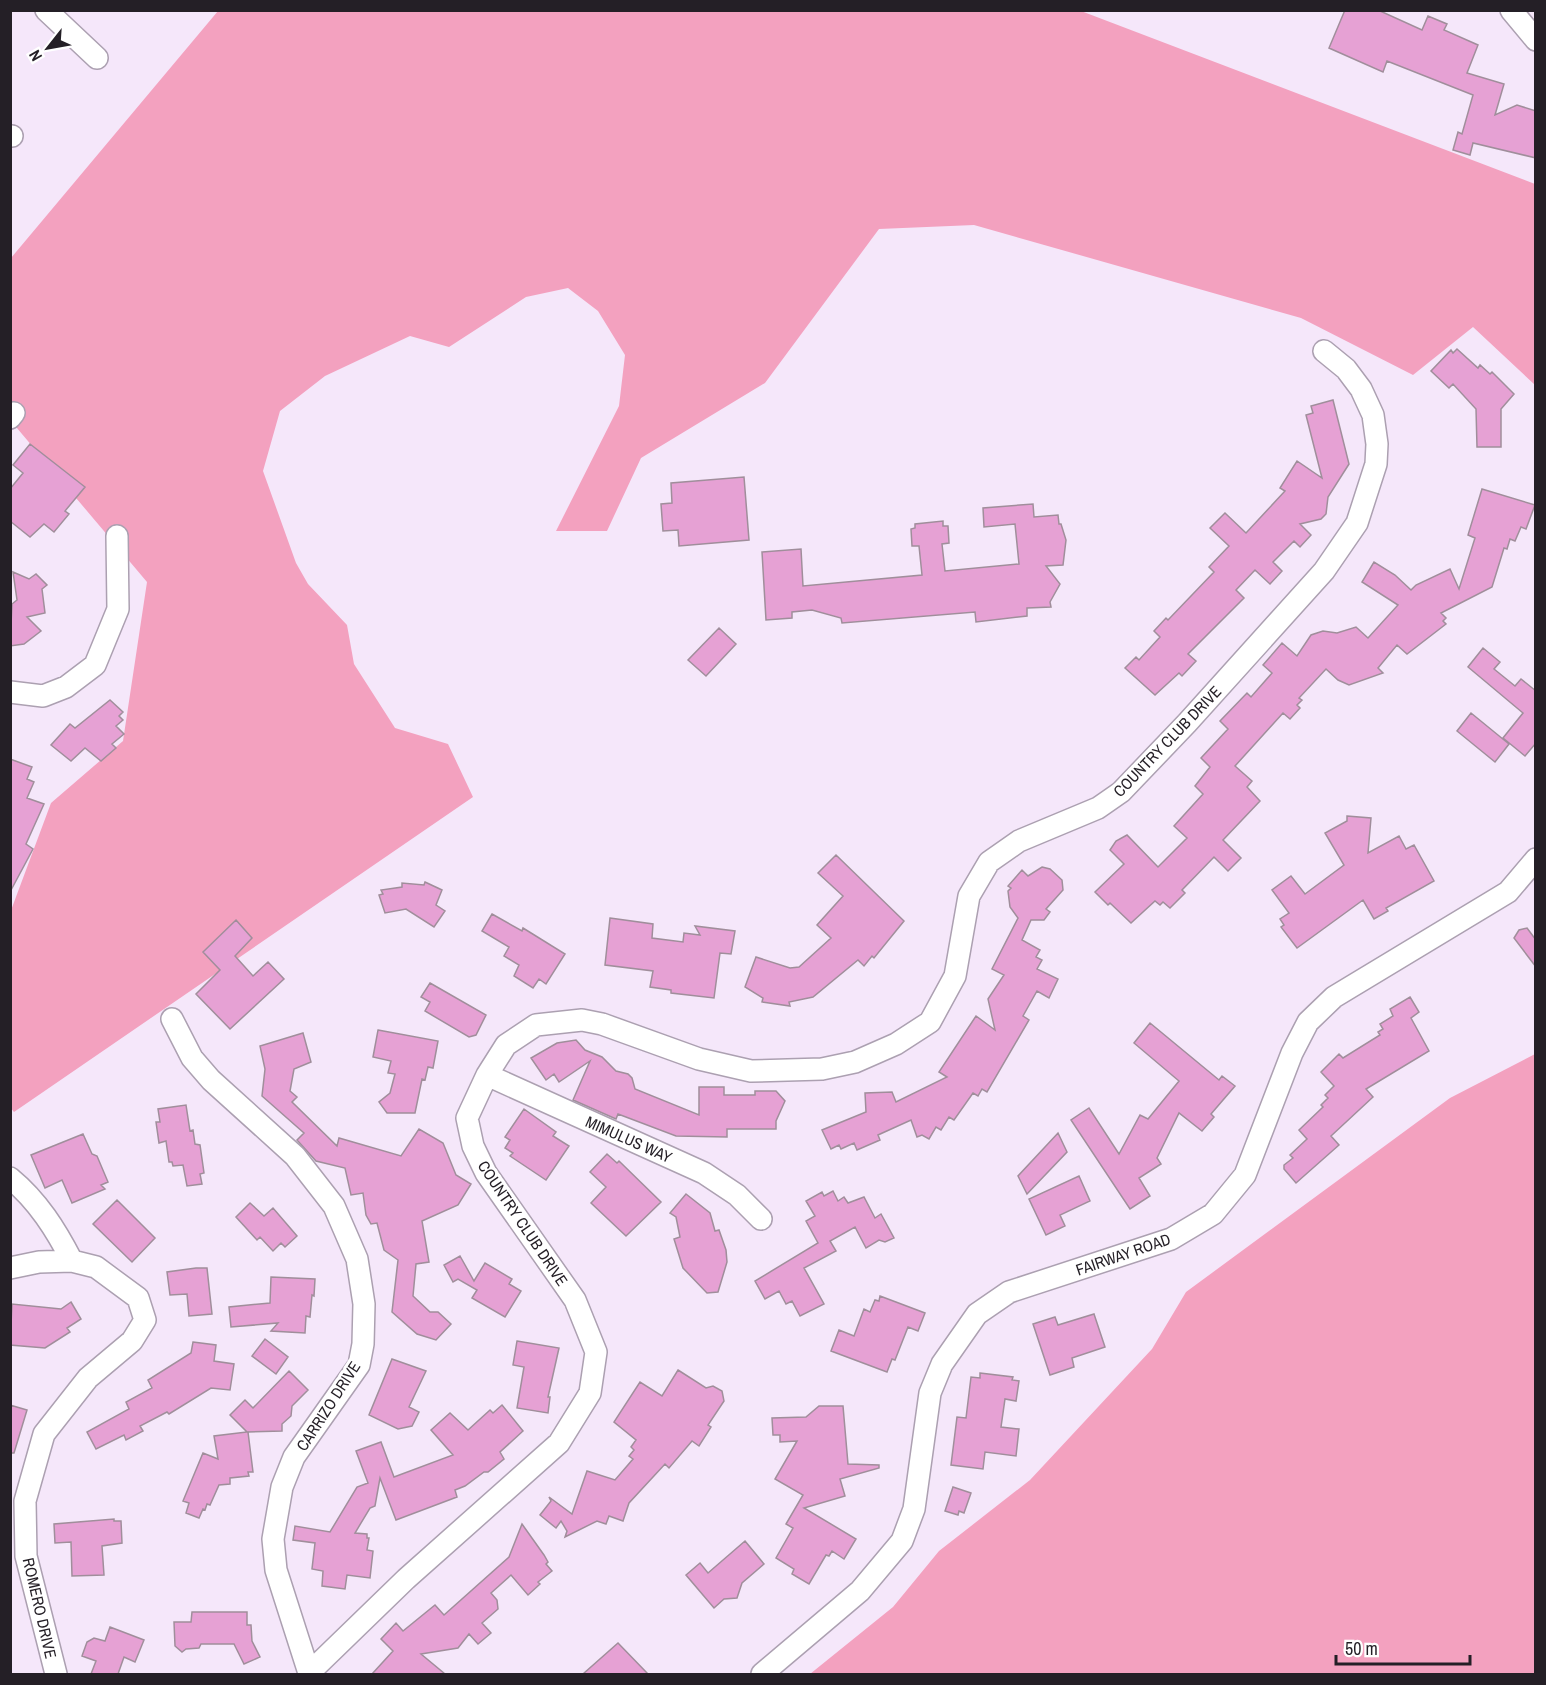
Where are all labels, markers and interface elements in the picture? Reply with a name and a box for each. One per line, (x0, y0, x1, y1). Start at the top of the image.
north arrow (18, 18, 78, 78)
text: N (23, 46, 47, 65)
street label: COUNTRY CLUB DRIVE (1108, 681, 1226, 801)
street label: MIMULUS WAY (582, 1110, 676, 1168)
street label: COUNTRY CLUB DRIVE (473, 1156, 573, 1290)
street label: FAIRWAY ROAD (1073, 1228, 1173, 1280)
street label: CARRIZO DRIVE (291, 1357, 365, 1455)
street label: ROMERO DRIVE (18, 1555, 62, 1661)
scale bar (1336, 1628, 1470, 1666)
text: 50 m (1345, 1636, 1378, 1661)

